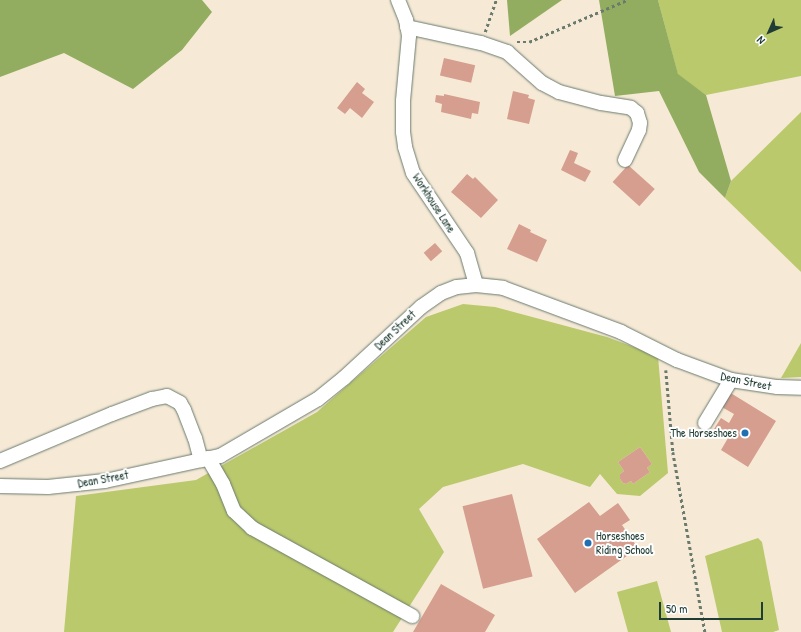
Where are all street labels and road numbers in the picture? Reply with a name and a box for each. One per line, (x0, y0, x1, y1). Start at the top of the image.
street label: Workhouse Lane (409, 171, 459, 235)
street label: Dean Street (371, 307, 419, 353)
street label: Dean Street (719, 369, 773, 393)
street label: Dean Street (76, 467, 130, 491)

